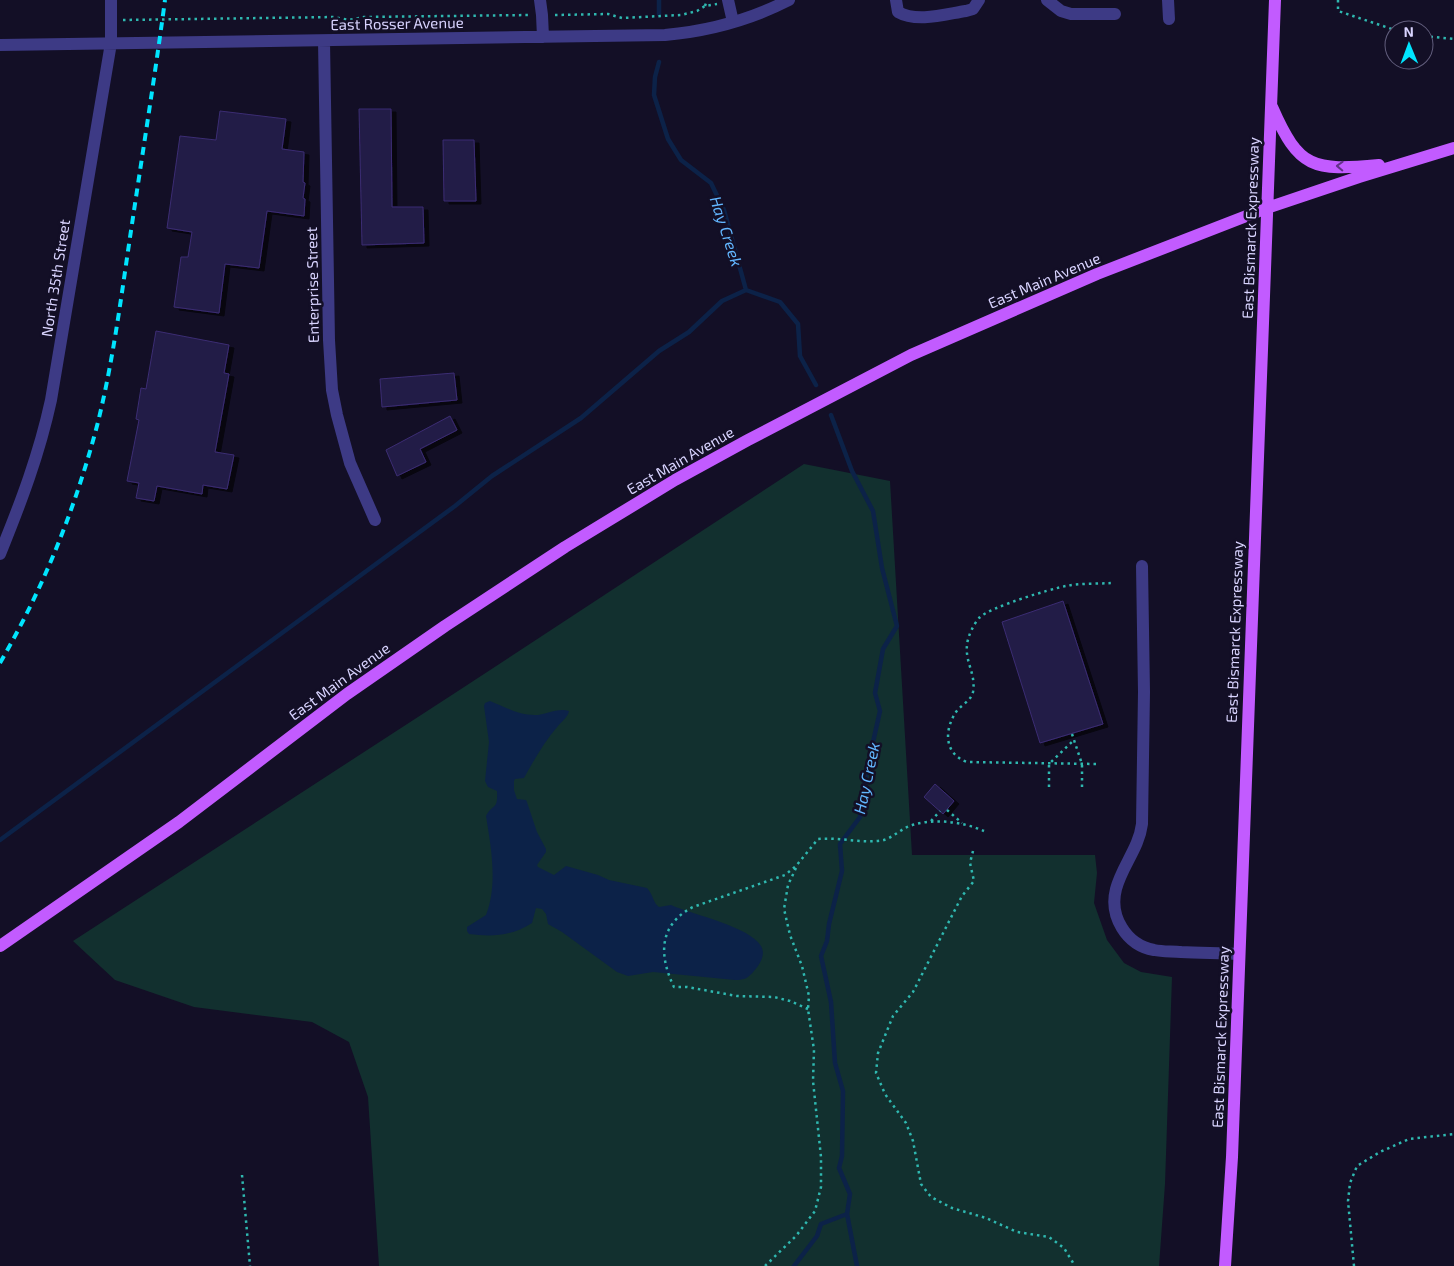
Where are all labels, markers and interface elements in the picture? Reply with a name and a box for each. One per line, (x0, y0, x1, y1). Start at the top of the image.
street label: East Rosser Avenue (330, 13, 464, 33)
north arrow (1384, 20, 1434, 70)
text: N (1404, 23, 1414, 40)
street label: East Bismarck Expressway (1238, 137, 1262, 319)
one-way arrow (1336, 161, 1344, 172)
water label: Hay Creek (706, 193, 747, 269)
street label: North 35th Street (37, 218, 73, 338)
street label: Enterprise Street (302, 227, 322, 343)
street label: East Main Avenue (985, 248, 1103, 312)
street label: East Main Avenue (623, 422, 737, 498)
street label: East Bismarck Expressway (1222, 541, 1246, 723)
street label: East Main Avenue (285, 638, 393, 724)
water label: Hay Creek (849, 740, 884, 816)
street label: East Bismarck Expressway (1208, 946, 1232, 1128)

